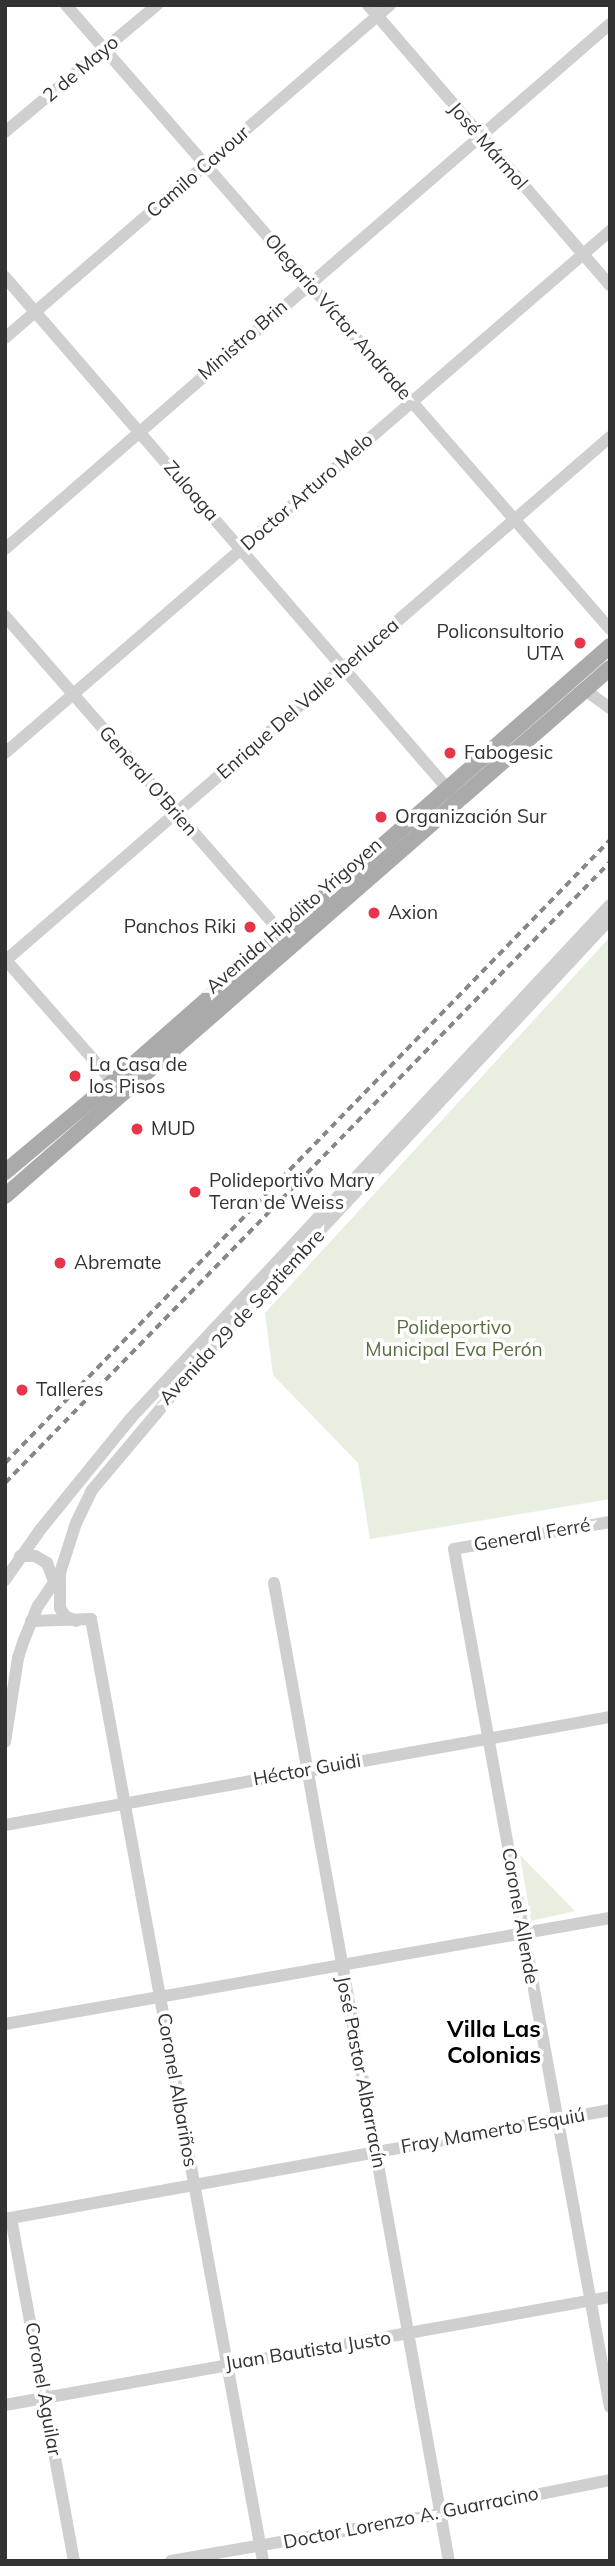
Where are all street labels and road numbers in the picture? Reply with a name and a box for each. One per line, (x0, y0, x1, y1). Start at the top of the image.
street label: 2 de Mayo (39, 31, 123, 107)
street label: José Mármol (444, 98, 532, 194)
street label: Camilo Cavour (142, 121, 254, 223)
street label: Olegario Víctor Andrade (260, 229, 416, 405)
street label: Ministro Brin (194, 295, 292, 385)
street label: Doctor Arturo Melo (236, 429, 378, 555)
street label: Zuloaga (159, 456, 223, 526)
street label: Enrique Del Valle Iberlucea (212, 614, 404, 784)
street label: General O'Brien (94, 721, 202, 841)
street label: Avenida Hipólito Yrigoyen (202, 834, 386, 998)
street label: Avenida 29 de Septiembre (155, 1224, 329, 1410)
street label: General Ferré (472, 1514, 592, 1556)
street label: Héctor Guidi (251, 1749, 363, 1791)
street label: Coronel Allende (497, 1846, 543, 1986)
street label: José Pastor Albarracín (331, 1974, 391, 2170)
street label: Coronel Albariños (152, 2011, 202, 2169)
street label: Fray Mamerto Esquiú (399, 2104, 587, 2158)
street label: Coronel Aguilar (20, 2320, 66, 2458)
street label: Juan Bautista Justo (224, 2327, 392, 2375)
street label: Doctor Lorenzo A. Guarracino (281, 2482, 541, 2554)

